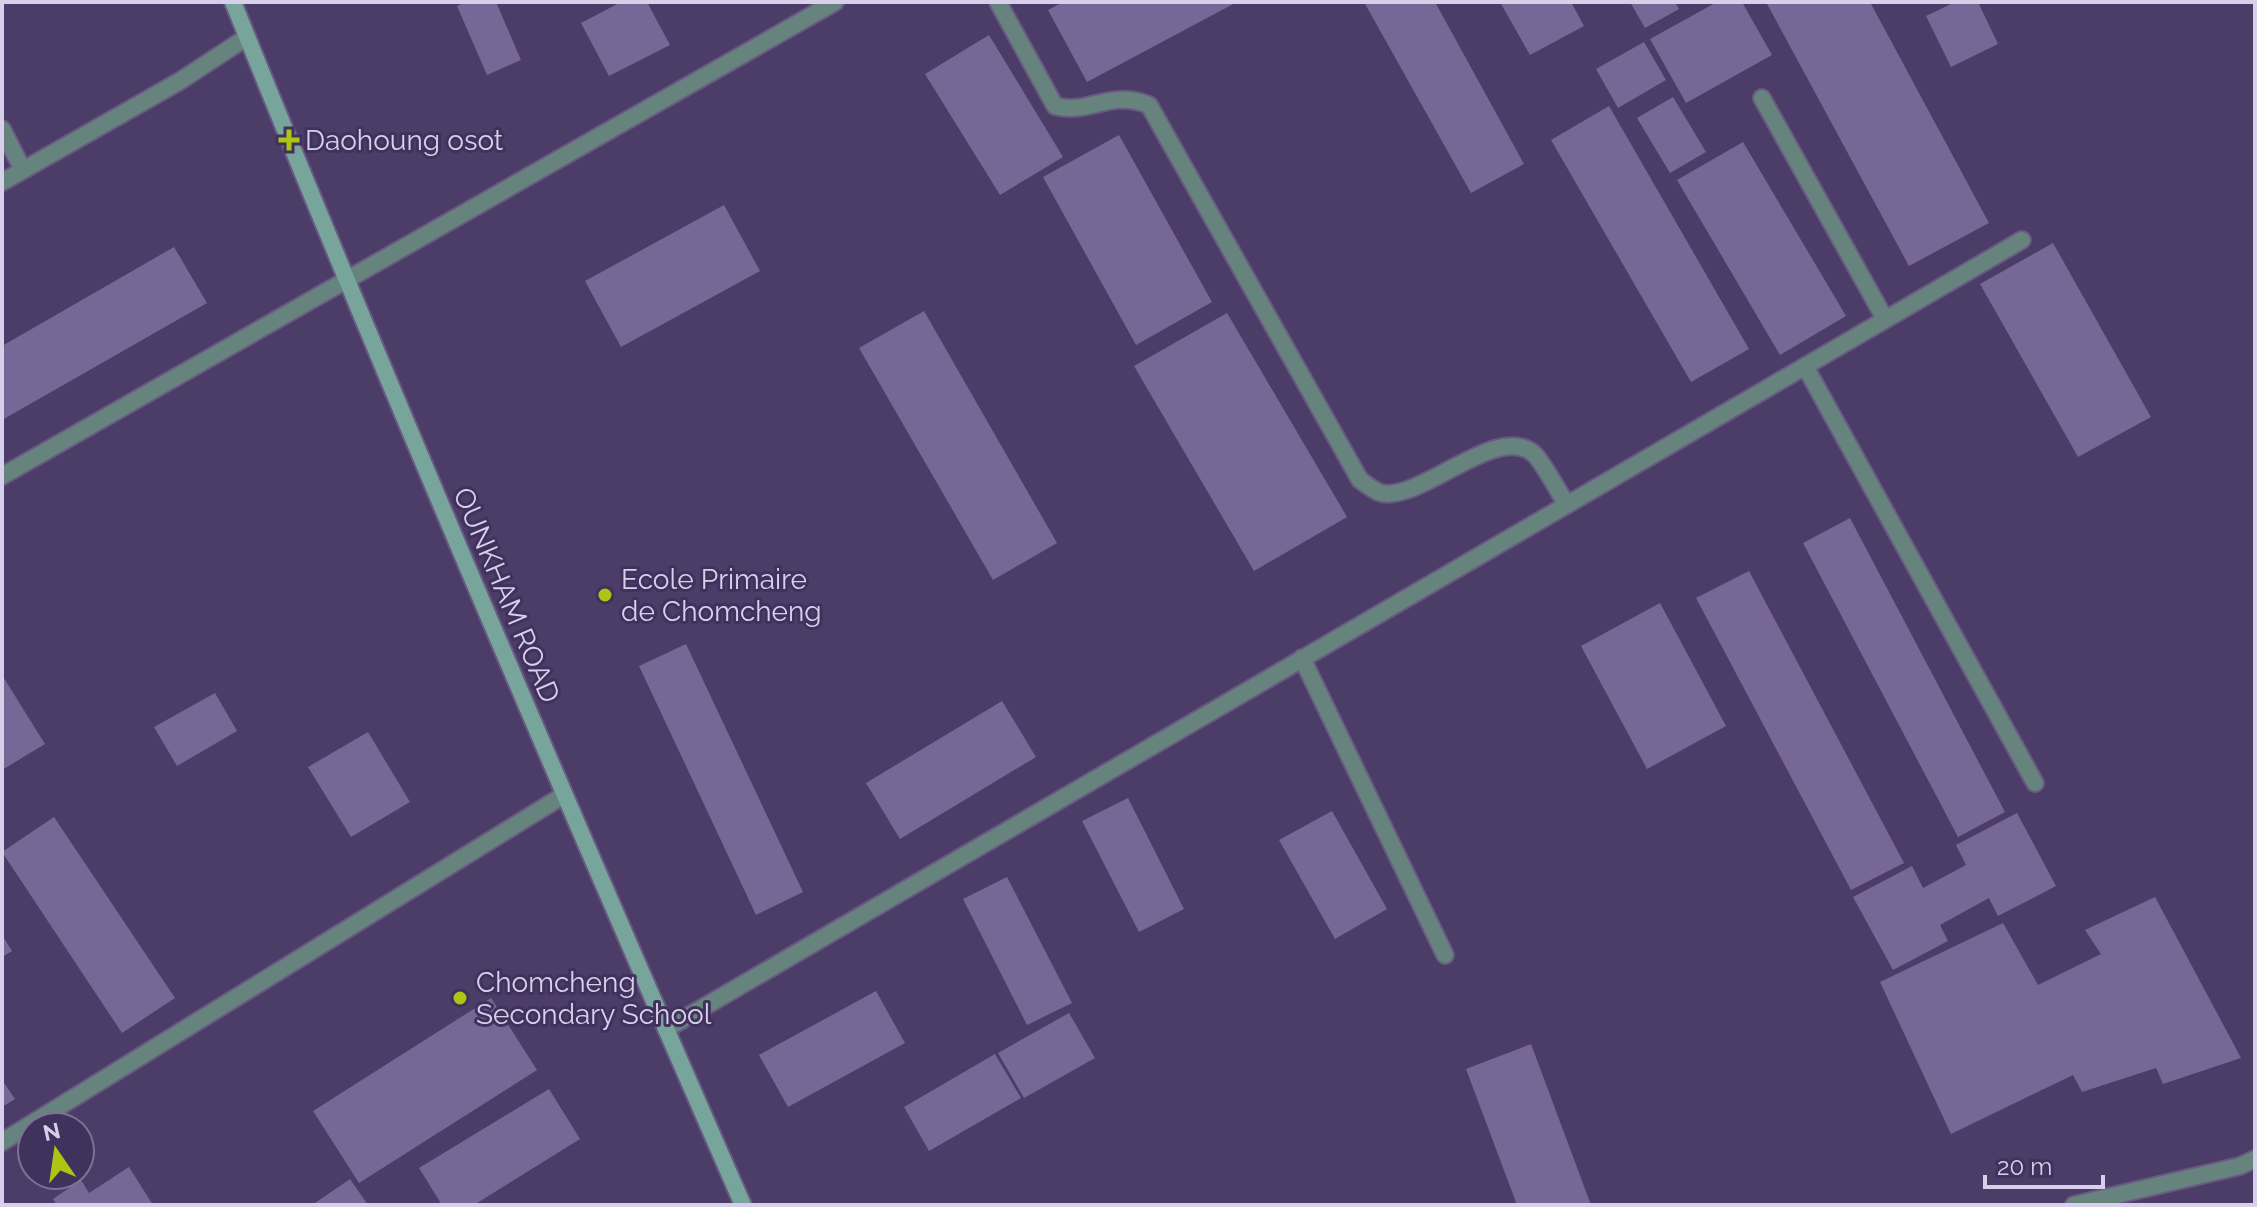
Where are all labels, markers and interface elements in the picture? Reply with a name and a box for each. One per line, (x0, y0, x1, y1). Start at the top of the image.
place label: Daohoung osot (305, 124, 504, 157)
marker: Daohoung osot (280, 131, 298, 149)
street label: OUNKHAM ROAD (446, 483, 567, 708)
place label: Ecole Primaire de Chomcheng (621, 563, 822, 628)
marker: Ecole Primaire de Chomcheng (596, 586, 614, 604)
place label: Chomcheng Secondary School (476, 966, 712, 1031)
marker: Chomcheng Secondary School (451, 989, 469, 1007)
north arrow (16, 1111, 96, 1191)
text: N (40, 1117, 63, 1146)
scale bar (1985, 1139, 2103, 1189)
text: 20 m (1997, 1152, 2052, 1181)

